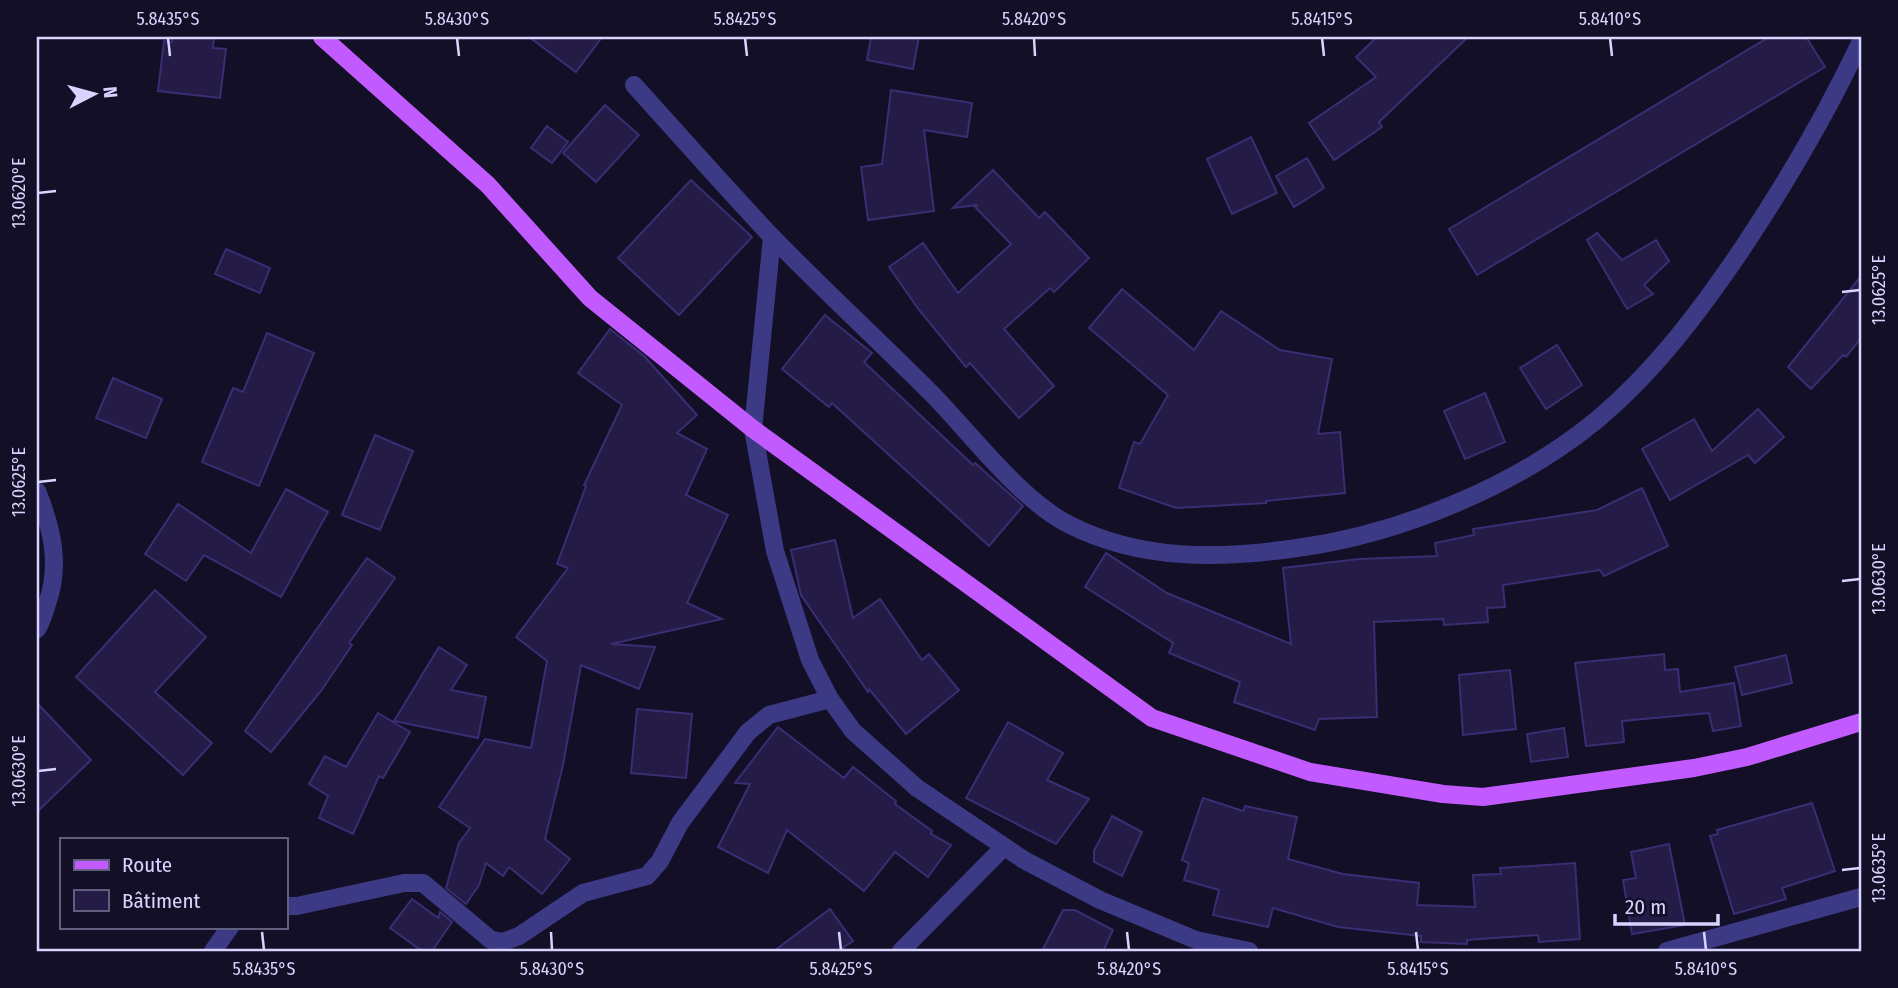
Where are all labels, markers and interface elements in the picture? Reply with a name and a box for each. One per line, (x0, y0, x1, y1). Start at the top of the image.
text: 5.8435°S (136, 8, 200, 30)
text: 5.8430°S (425, 8, 489, 30)
text: 5.8425°S (714, 8, 777, 30)
text: 5.8420°S (1002, 8, 1066, 30)
text: 5.8415°S (1291, 8, 1353, 30)
text: 5.8410°S (1579, 8, 1641, 30)
north arrow (60, 60, 130, 130)
text: N (98, 85, 122, 99)
text: 13.0620°E (8, 157, 30, 229)
text: 13.0625°E (1868, 255, 1890, 325)
text: 13.0625°E (8, 447, 30, 517)
text: 13.0630°E (1868, 543, 1890, 615)
text: 13.0630°E (8, 735, 30, 807)
text: 13.0635°E (1868, 833, 1890, 903)
legend (60, 838, 287, 928)
text: Route (122, 852, 172, 878)
scale bar (1615, 883, 1718, 927)
text: Bâtiment (122, 888, 201, 914)
text: 20 m (1625, 894, 1666, 920)
text: 5.8435°S (232, 958, 296, 980)
text: 5.8430°S (520, 958, 584, 980)
text: 5.8425°S (810, 958, 873, 980)
text: 5.8420°S (1097, 958, 1161, 980)
text: 5.8415°S (1387, 958, 1449, 980)
text: 5.8410°S (1675, 958, 1737, 980)

